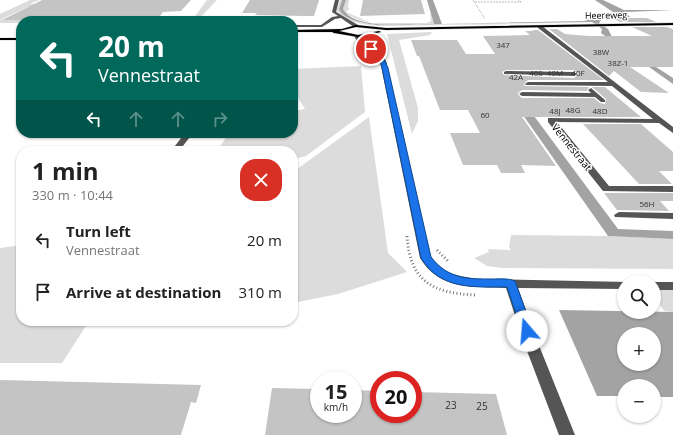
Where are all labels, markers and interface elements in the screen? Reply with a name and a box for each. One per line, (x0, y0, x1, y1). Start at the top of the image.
street label: Heereweg (585, 8, 627, 22)
text: 20 m (98, 27, 165, 65)
icon: left (32, 32, 84, 84)
pin (354, 32, 388, 66)
icon: arrive (360, 38, 382, 60)
house number: 347 (496, 39, 510, 50)
house number: 38W (593, 46, 610, 57)
house number: 38Z-1 (608, 57, 628, 68)
text: Vennestraat (98, 63, 200, 87)
house number: 40S (529, 67, 543, 78)
house number: 40M (547, 67, 563, 78)
house number: 40F (571, 67, 585, 78)
house number: 42A (509, 71, 524, 82)
house number: 48G (566, 104, 581, 115)
house number: 48J (549, 105, 561, 116)
house number: 48D (593, 105, 608, 116)
icon: left (83, 108, 105, 130)
icon: ahead (125, 108, 147, 130)
icon: ahead (167, 108, 189, 130)
icon: right (209, 108, 231, 130)
house number: 60 (480, 109, 490, 120)
street label: Vennestraat (549, 121, 596, 174)
text: 1 min (32, 154, 99, 187)
button: close (240, 159, 282, 201)
text: 330 m · 10:44 (32, 186, 113, 204)
house number: 56H (639, 198, 655, 209)
text: Turn left (66, 221, 131, 241)
icon: left (32, 229, 54, 251)
text: 20 m (247, 230, 282, 250)
text: Vennestraat (66, 241, 140, 259)
map controls (617, 275, 661, 423)
button: search (617, 275, 661, 319)
icon: arrive (32, 281, 54, 303)
text: Arrive at destination (66, 282, 221, 302)
text: 310 m (238, 282, 282, 302)
position arrow (506, 310, 548, 352)
button: + (617, 327, 661, 371)
speed limit sign: 20 (370, 371, 422, 423)
text: 15 (325, 378, 347, 405)
button: − (617, 379, 661, 423)
house number: 23 (445, 398, 457, 412)
house number: 25 (476, 399, 488, 413)
text: km/h (324, 400, 348, 414)

